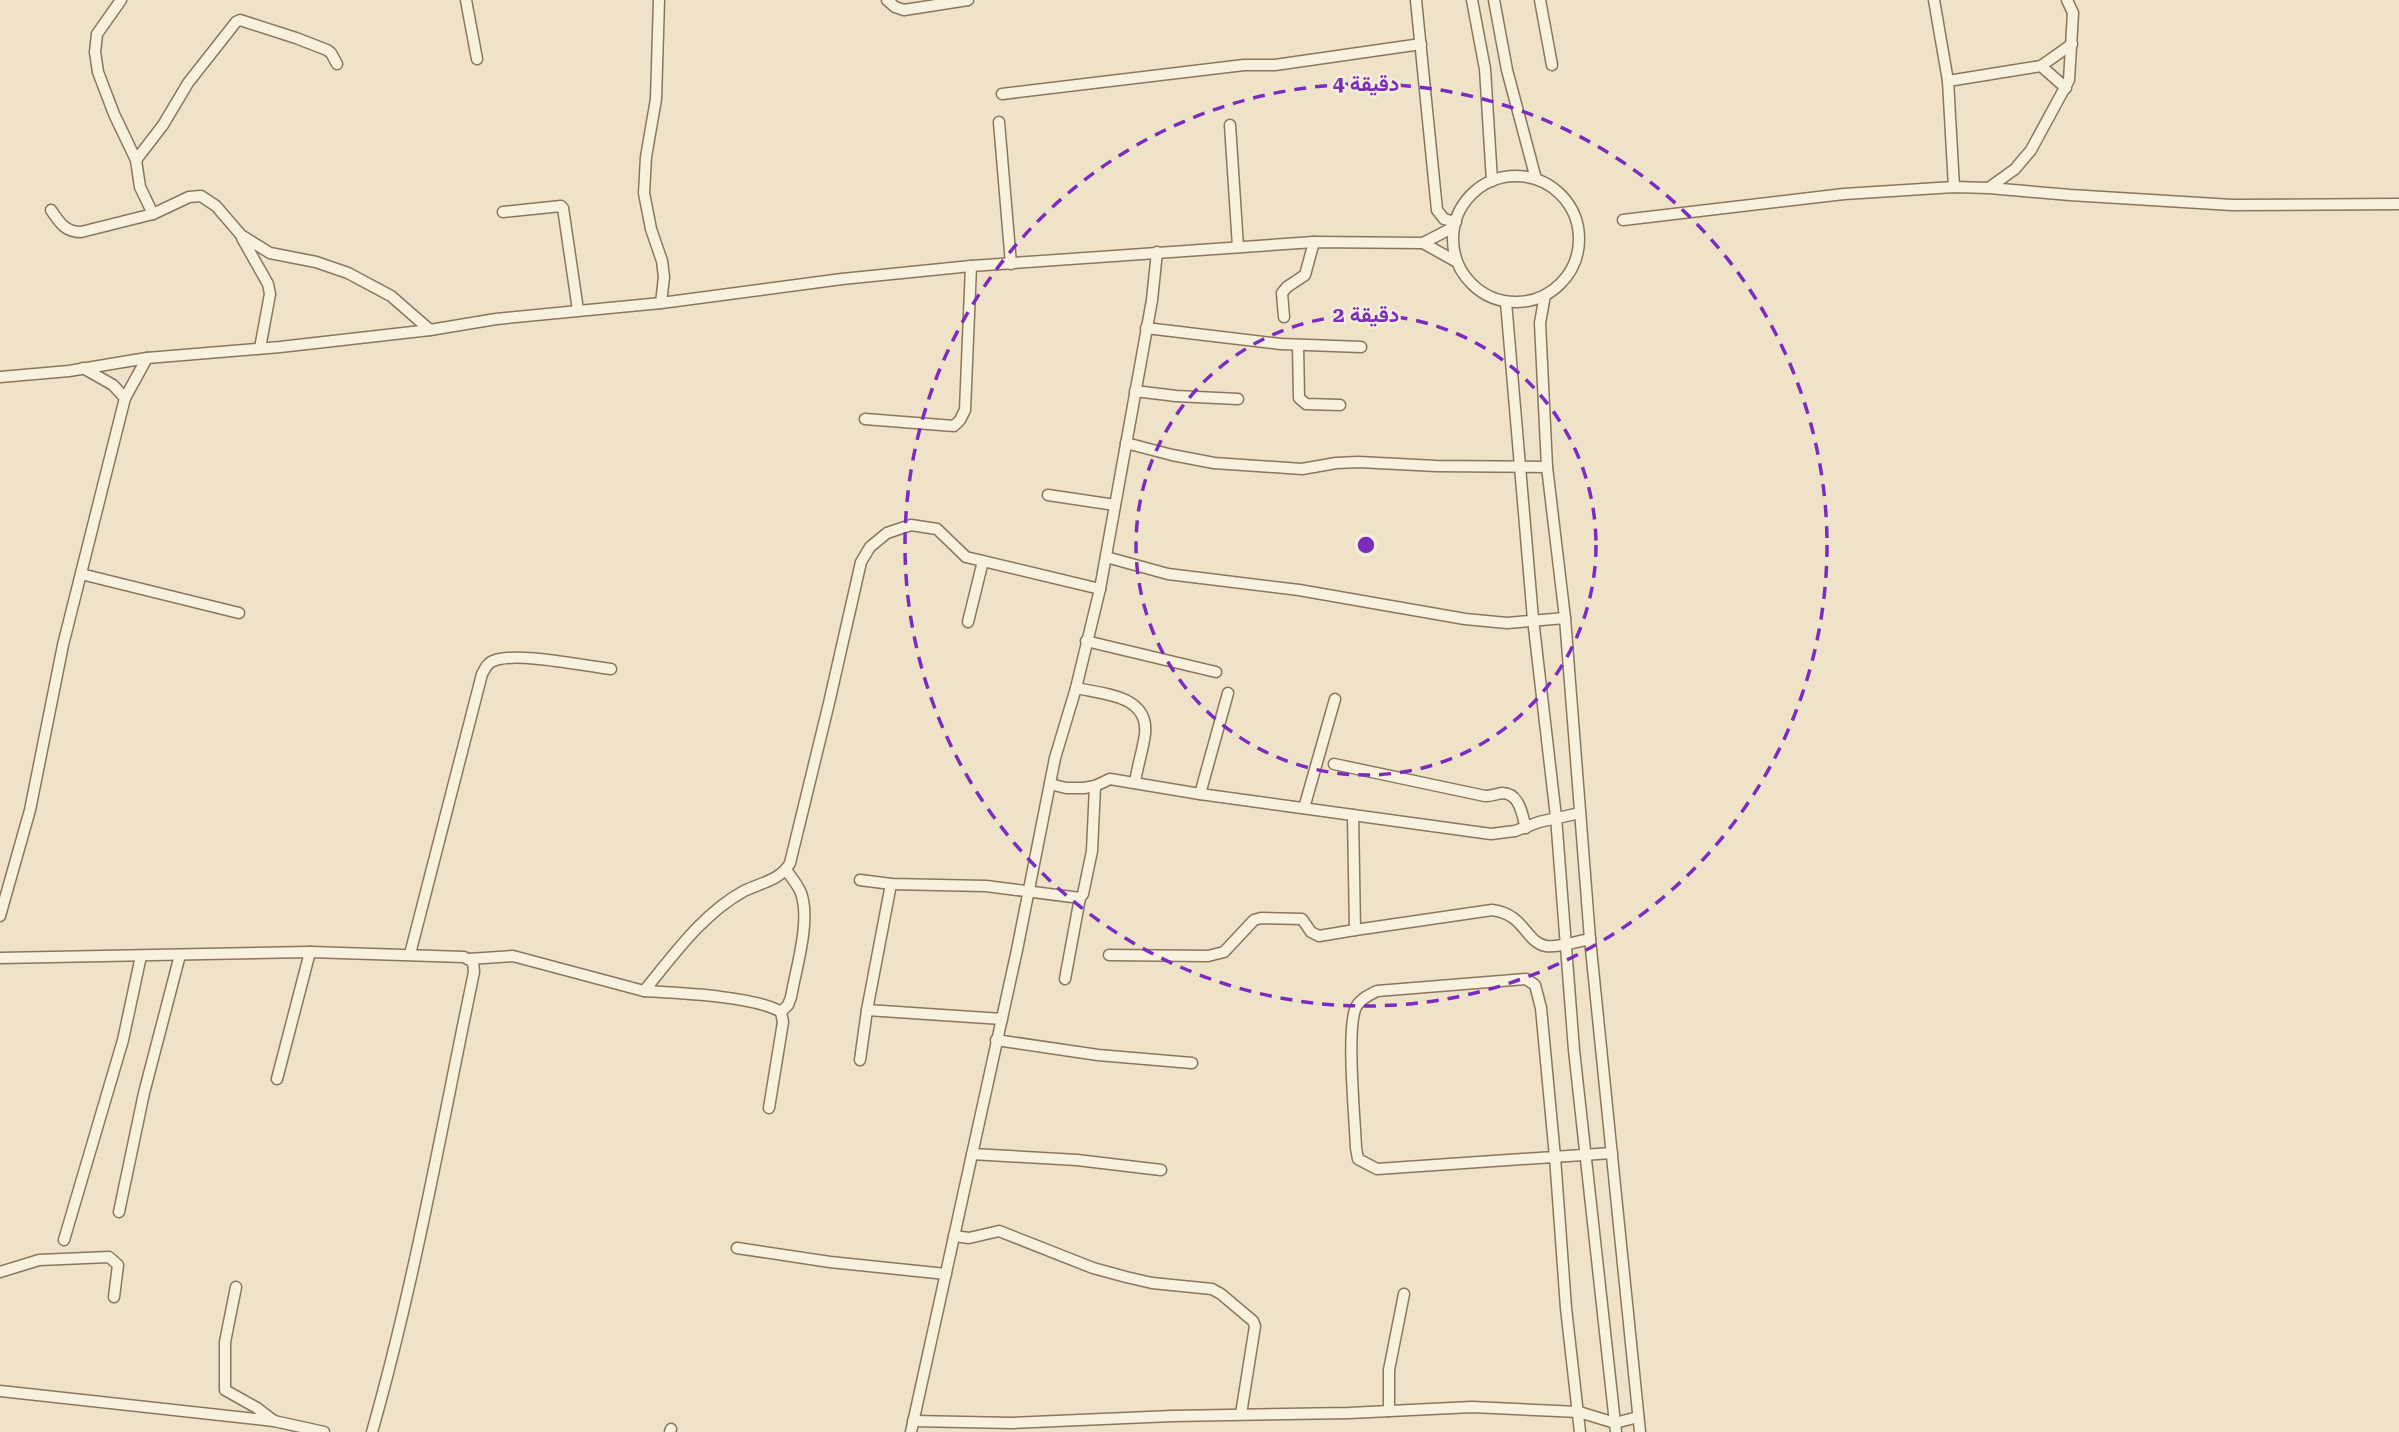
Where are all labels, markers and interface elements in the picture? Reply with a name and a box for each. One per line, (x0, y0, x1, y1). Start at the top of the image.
text: 4 دقيقة (1333, 72, 1399, 96)
text: 2 دقيقة (1333, 303, 1399, 327)
centre of rings (1354, 533, 1378, 557)

